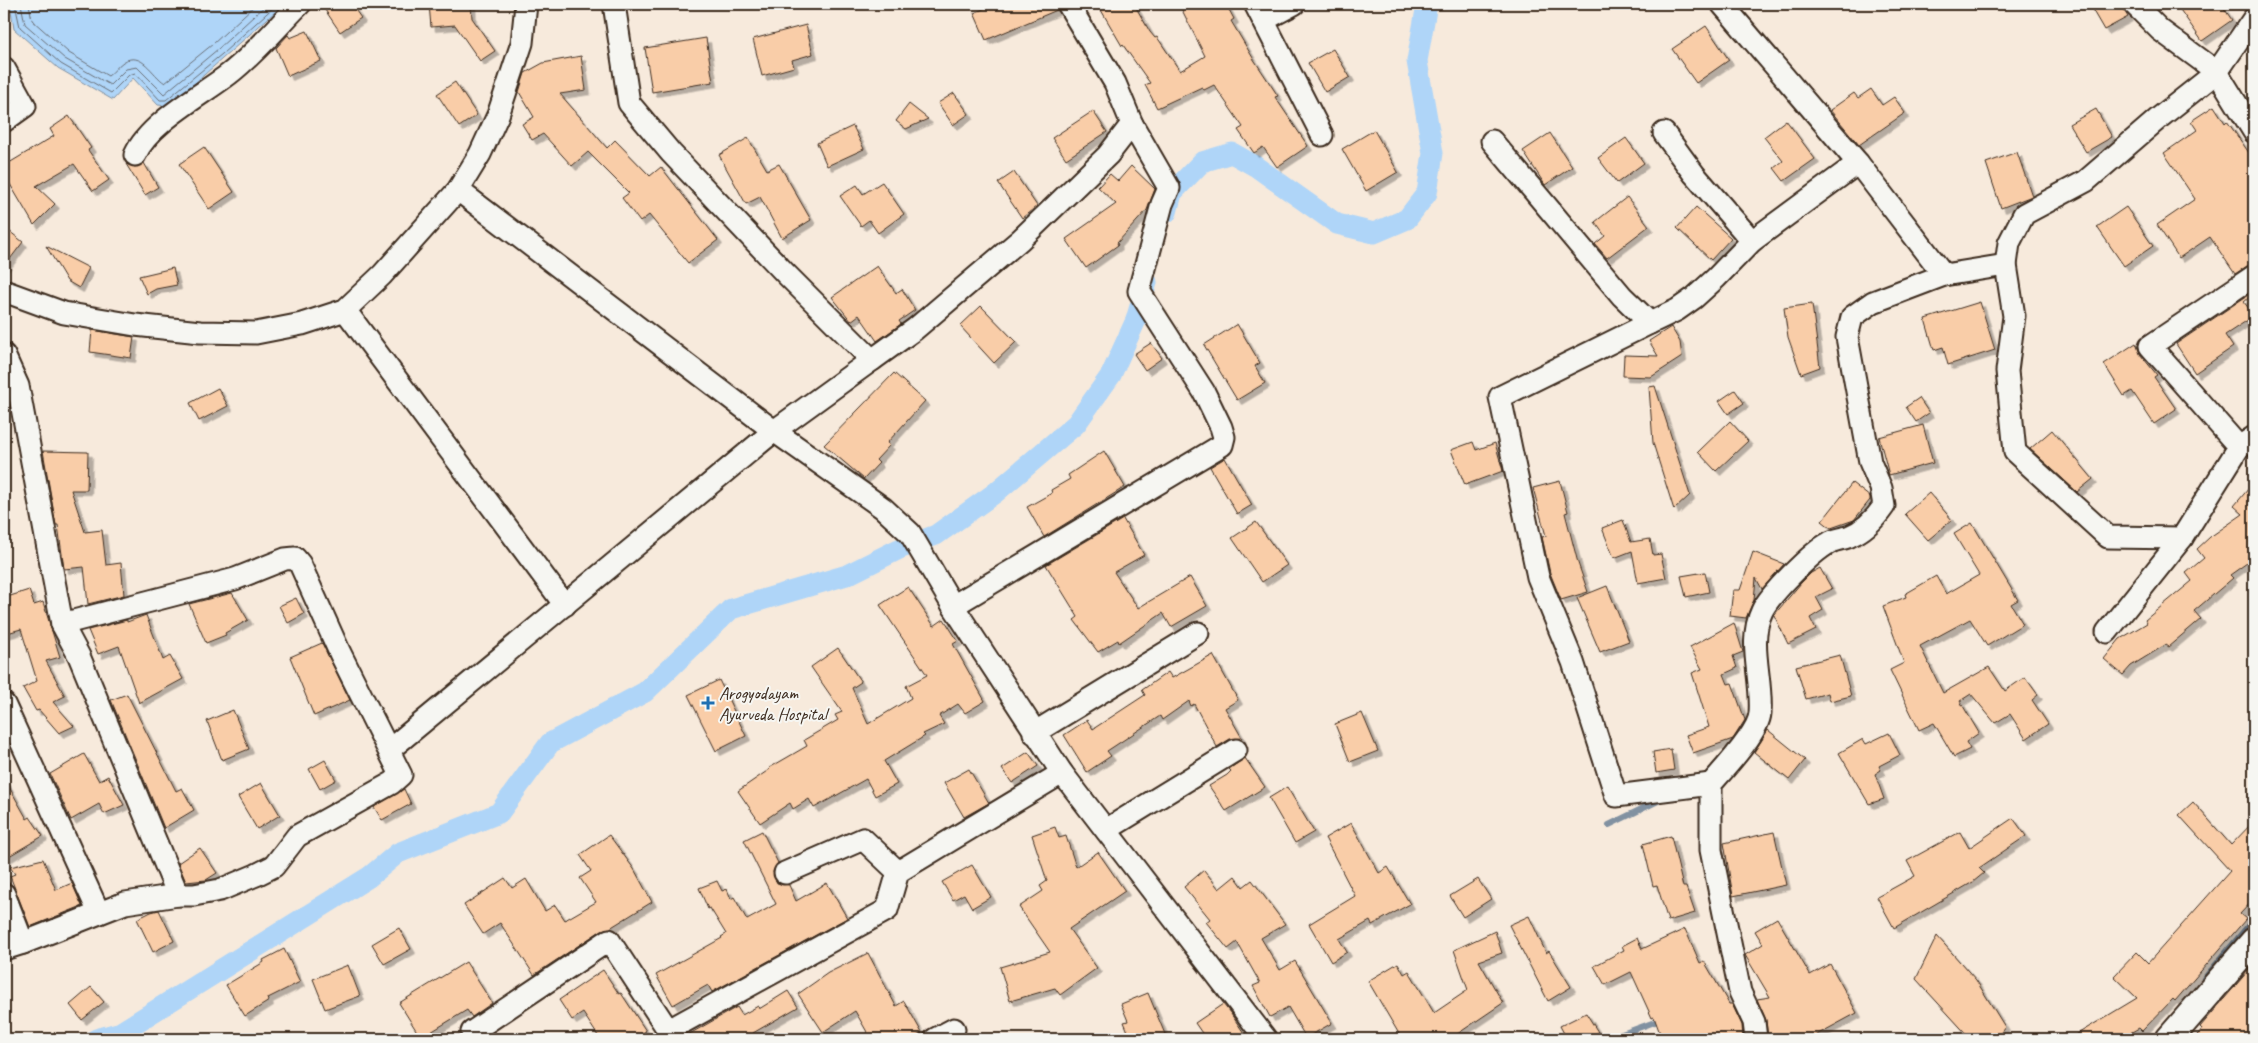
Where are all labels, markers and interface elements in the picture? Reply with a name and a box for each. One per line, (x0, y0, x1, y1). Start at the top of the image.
place label: Arogyodayam Ayurveda Hospital (719, 682, 830, 725)
marker: Arogyodayam Ayurveda Hospital (701, 696, 715, 710)

